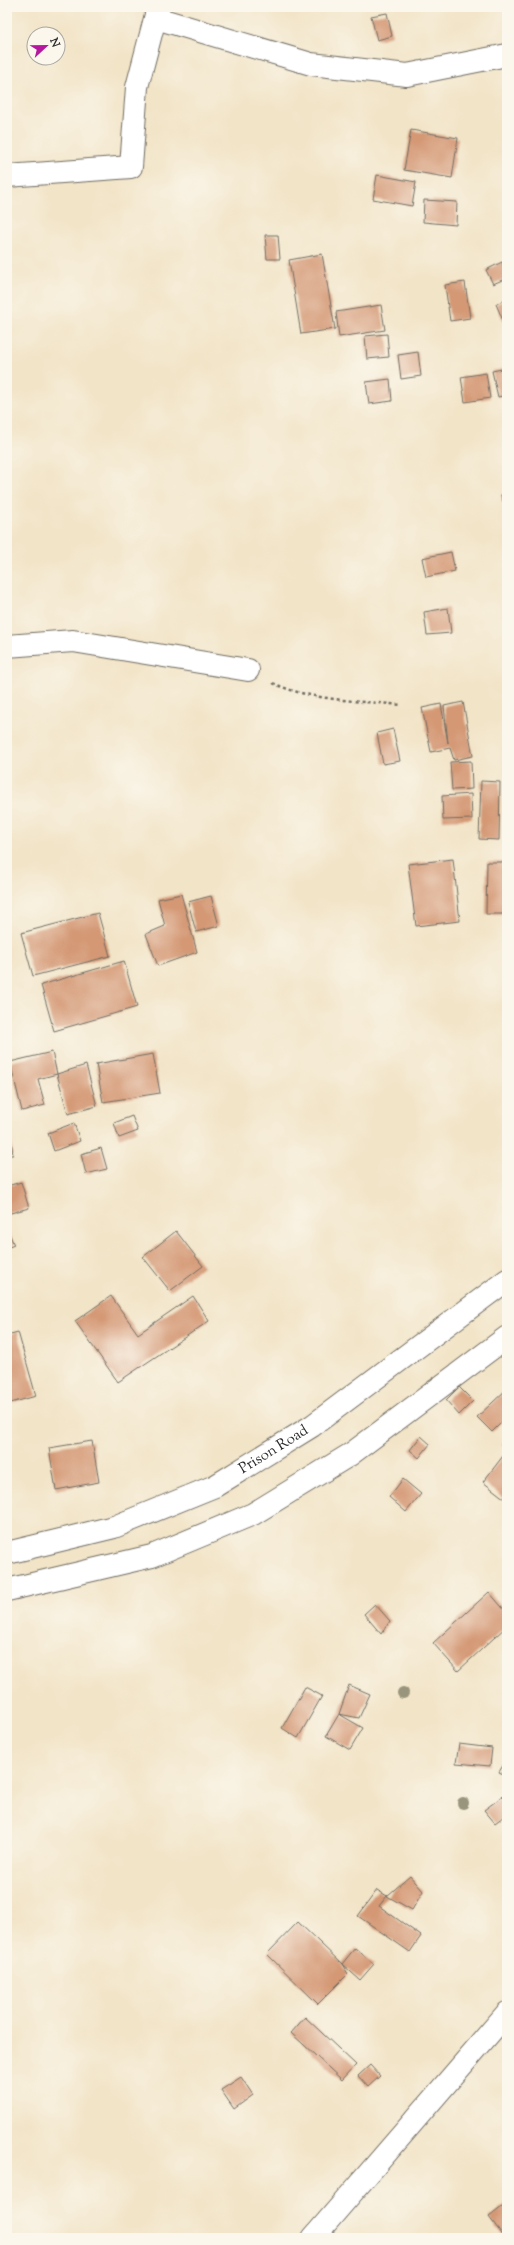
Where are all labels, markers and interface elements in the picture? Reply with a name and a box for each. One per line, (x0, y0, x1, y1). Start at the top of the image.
north arrow (26, 26, 66, 66)
text: N (45, 35, 63, 50)
street label: Prison Road (235, 1420, 313, 1479)

